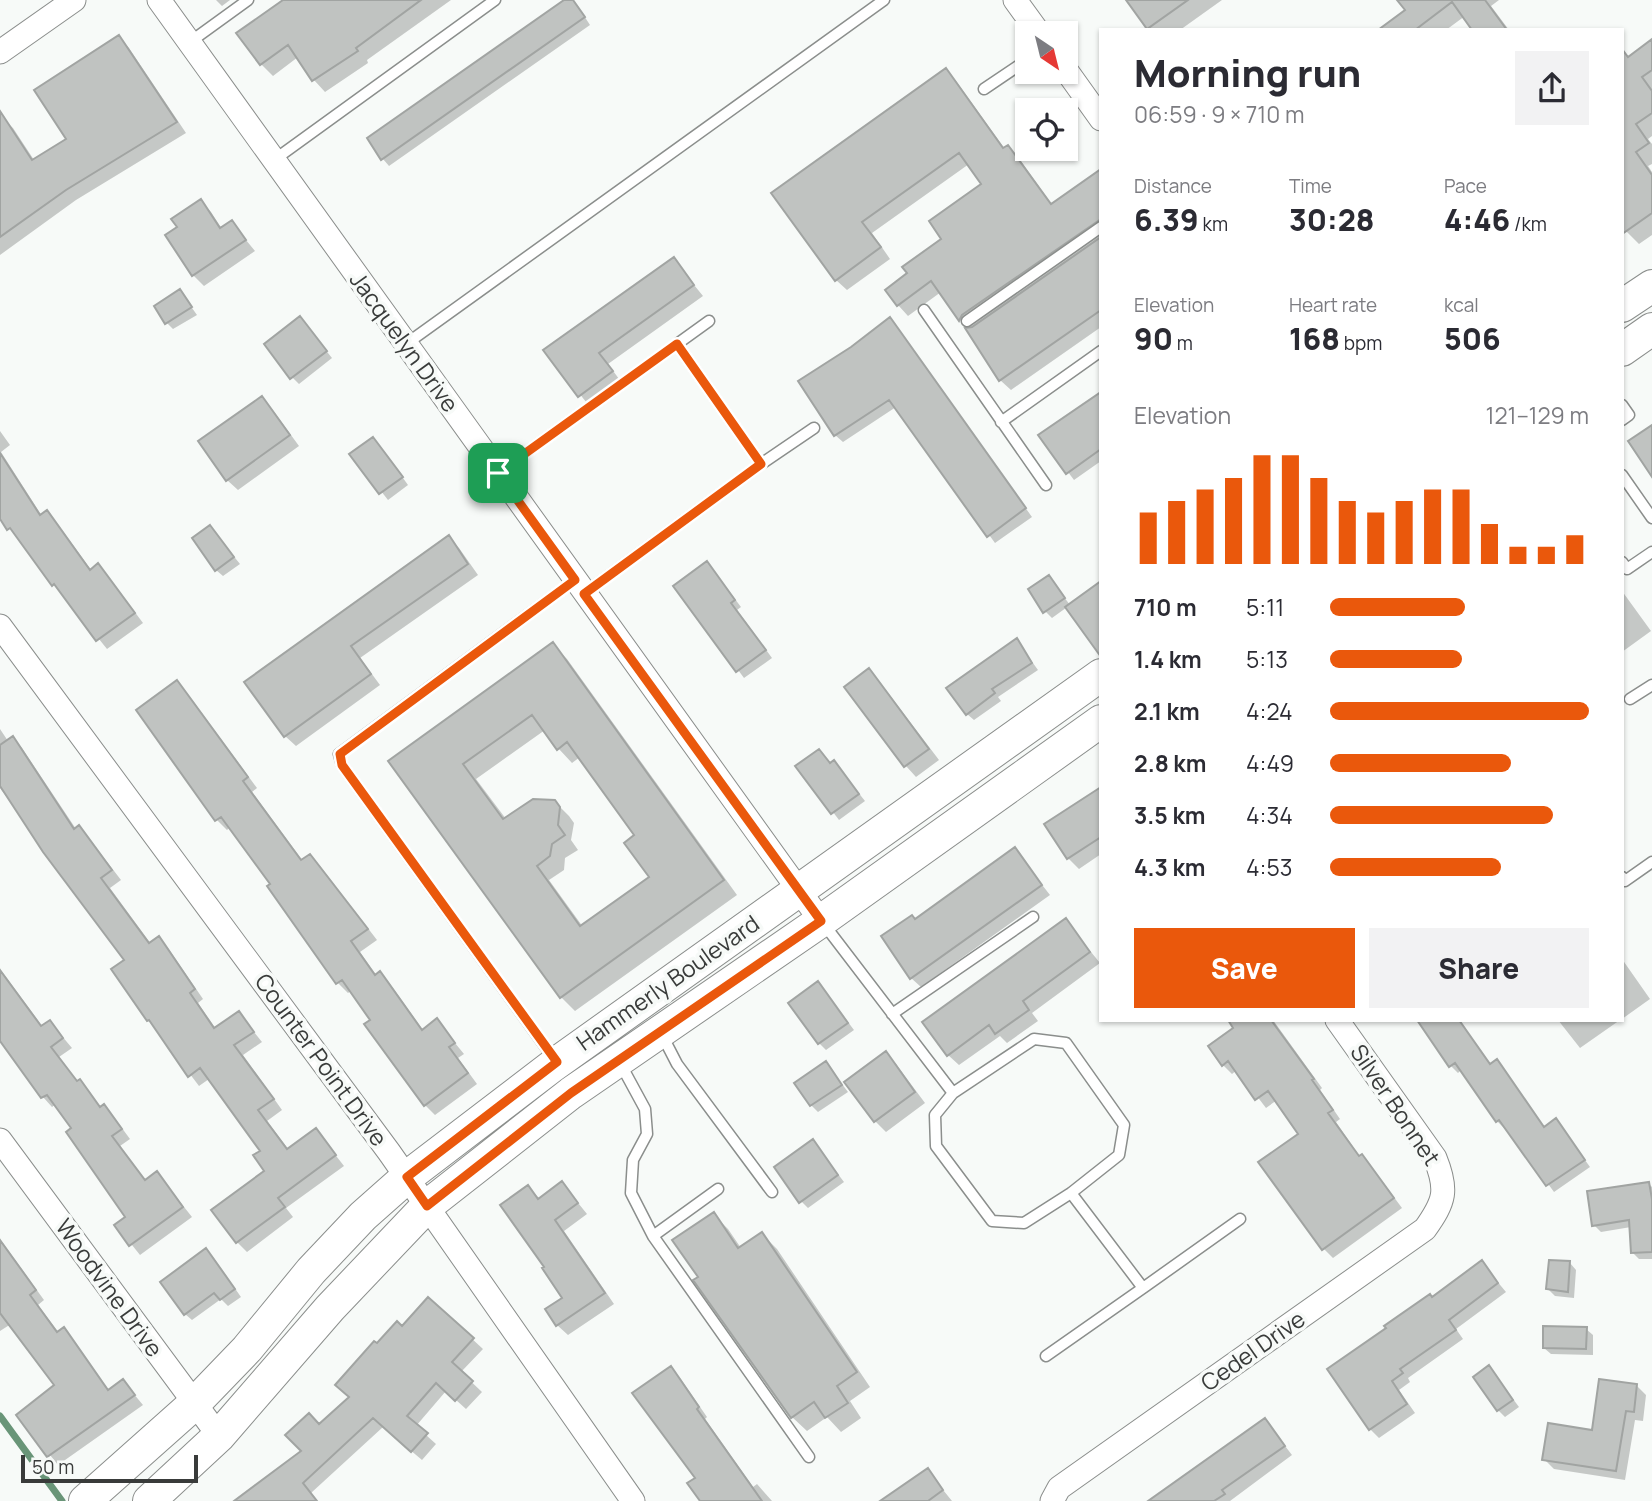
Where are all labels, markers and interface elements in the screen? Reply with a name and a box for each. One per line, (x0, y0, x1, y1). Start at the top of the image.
north arrow (1015, 21, 1078, 84)
map controls (1015, 21, 1078, 161)
text: Morning run (1134, 46, 1361, 98)
button: share (1515, 51, 1589, 125)
button: locate (1015, 98, 1078, 161)
text: 06:59 · 9 × 710 m (1134, 98, 1304, 130)
text: Distance (1134, 173, 1212, 199)
text: Time (1289, 173, 1332, 199)
text: Pace (1444, 173, 1487, 199)
text: 6.39 (1134, 199, 1199, 240)
text: 30:28 (1289, 199, 1374, 240)
text: 4:46 (1444, 199, 1510, 240)
text: km (1199, 211, 1228, 237)
text: /km (1510, 211, 1547, 237)
street label: Jacquelyn Drive (343, 265, 467, 418)
text: Elevation (1134, 292, 1214, 318)
text: Heart rate (1289, 292, 1377, 318)
text: kcal (1444, 292, 1479, 318)
text: 90 (1134, 318, 1173, 359)
text: 168 (1289, 318, 1340, 359)
text: 506 (1444, 318, 1501, 359)
text: m (1173, 330, 1193, 356)
text: bpm (1340, 330, 1382, 356)
text: Elevation (1134, 399, 1231, 431)
text: 121–129 m (1486, 399, 1589, 431)
pin (468, 443, 528, 503)
icon: arrive (479, 454, 517, 492)
text: 710 m (1134, 591, 1197, 623)
text: 5:11 (1246, 591, 1284, 623)
text: 1.4 km (1134, 643, 1202, 675)
text: 5:13 (1246, 643, 1288, 675)
text: 2.1 km (1134, 695, 1200, 727)
text: 4:24 (1246, 695, 1293, 727)
text: 2.8 km (1134, 747, 1206, 779)
text: 4:49 (1246, 747, 1294, 779)
text: 3.5 km (1134, 799, 1205, 831)
text: 4:34 (1246, 799, 1293, 831)
text: 4.3 km (1134, 851, 1206, 883)
text: 4:53 (1246, 851, 1292, 883)
street label: Hammerly Boulevard (570, 907, 765, 1057)
button: Save (1134, 928, 1355, 1008)
button: Share (1369, 928, 1589, 1008)
street label: Counter Point Drive (248, 966, 395, 1152)
street label: Silver Bonnet (1343, 1037, 1448, 1171)
street label: Woodvine Drive (49, 1212, 171, 1363)
street label: Cedel Drive (1194, 1302, 1311, 1398)
scale bar (21, 1452, 198, 1484)
text: 50 m (32, 1454, 74, 1480)

